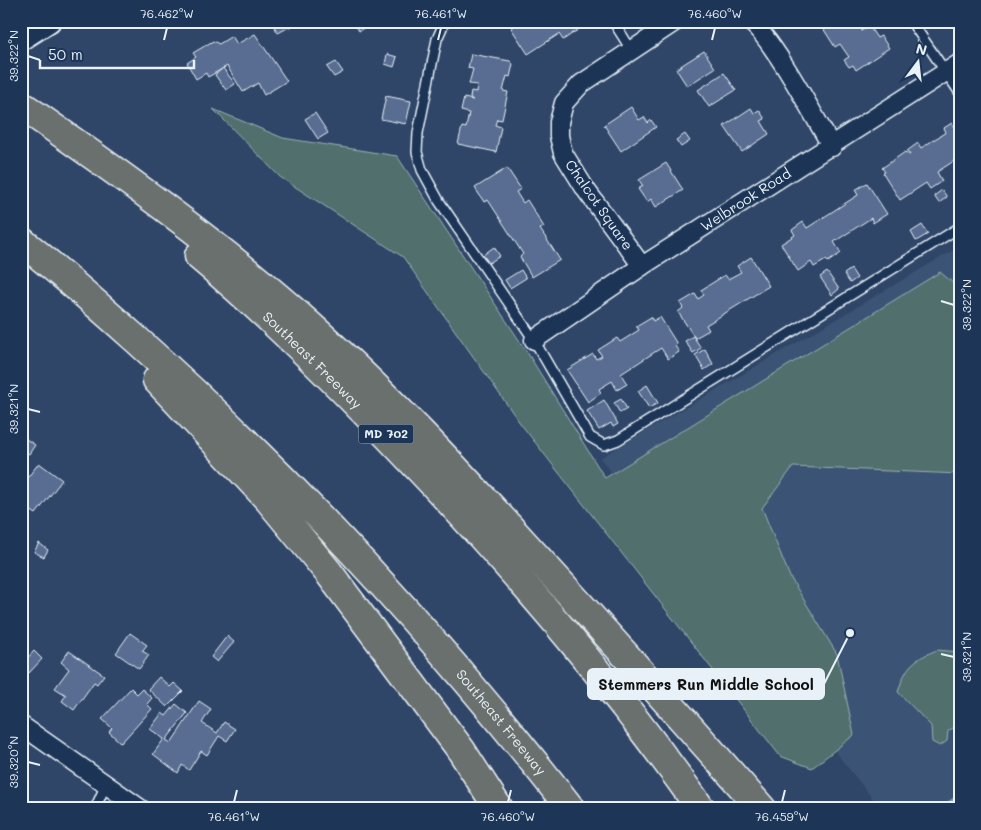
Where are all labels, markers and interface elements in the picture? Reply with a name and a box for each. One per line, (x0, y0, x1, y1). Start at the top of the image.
text: 76.462°W (140, 5, 194, 21)
text: 76.461°W (415, 5, 467, 21)
text: 76.460°W (688, 5, 742, 21)
text: 39.322°N (5, 30, 21, 82)
scale bar (40, 38, 194, 70)
north arrow (894, 38, 944, 88)
text: N (914, 38, 929, 60)
text: 50 m (48, 44, 83, 64)
street label: Chalcot Square (561, 156, 638, 254)
street label: Welbrook Road (697, 163, 794, 235)
text: 39.322°N (958, 279, 974, 331)
street label: Southeast Freeway (259, 307, 366, 413)
text: 39.321°N (5, 384, 21, 434)
road number: MD 702 (358, 424, 414, 444)
text: 39.321°N (958, 632, 974, 682)
street label: Southeast Freeway (452, 665, 551, 779)
callout: Stemmers Run Middle School (588, 669, 824, 699)
text: Stemmers Run Middle School (598, 674, 814, 694)
text: 39.320°N (5, 736, 21, 788)
text: 76.461°W (208, 808, 260, 824)
text: 76.460°W (481, 808, 535, 824)
text: 76.459°W (755, 808, 809, 824)

